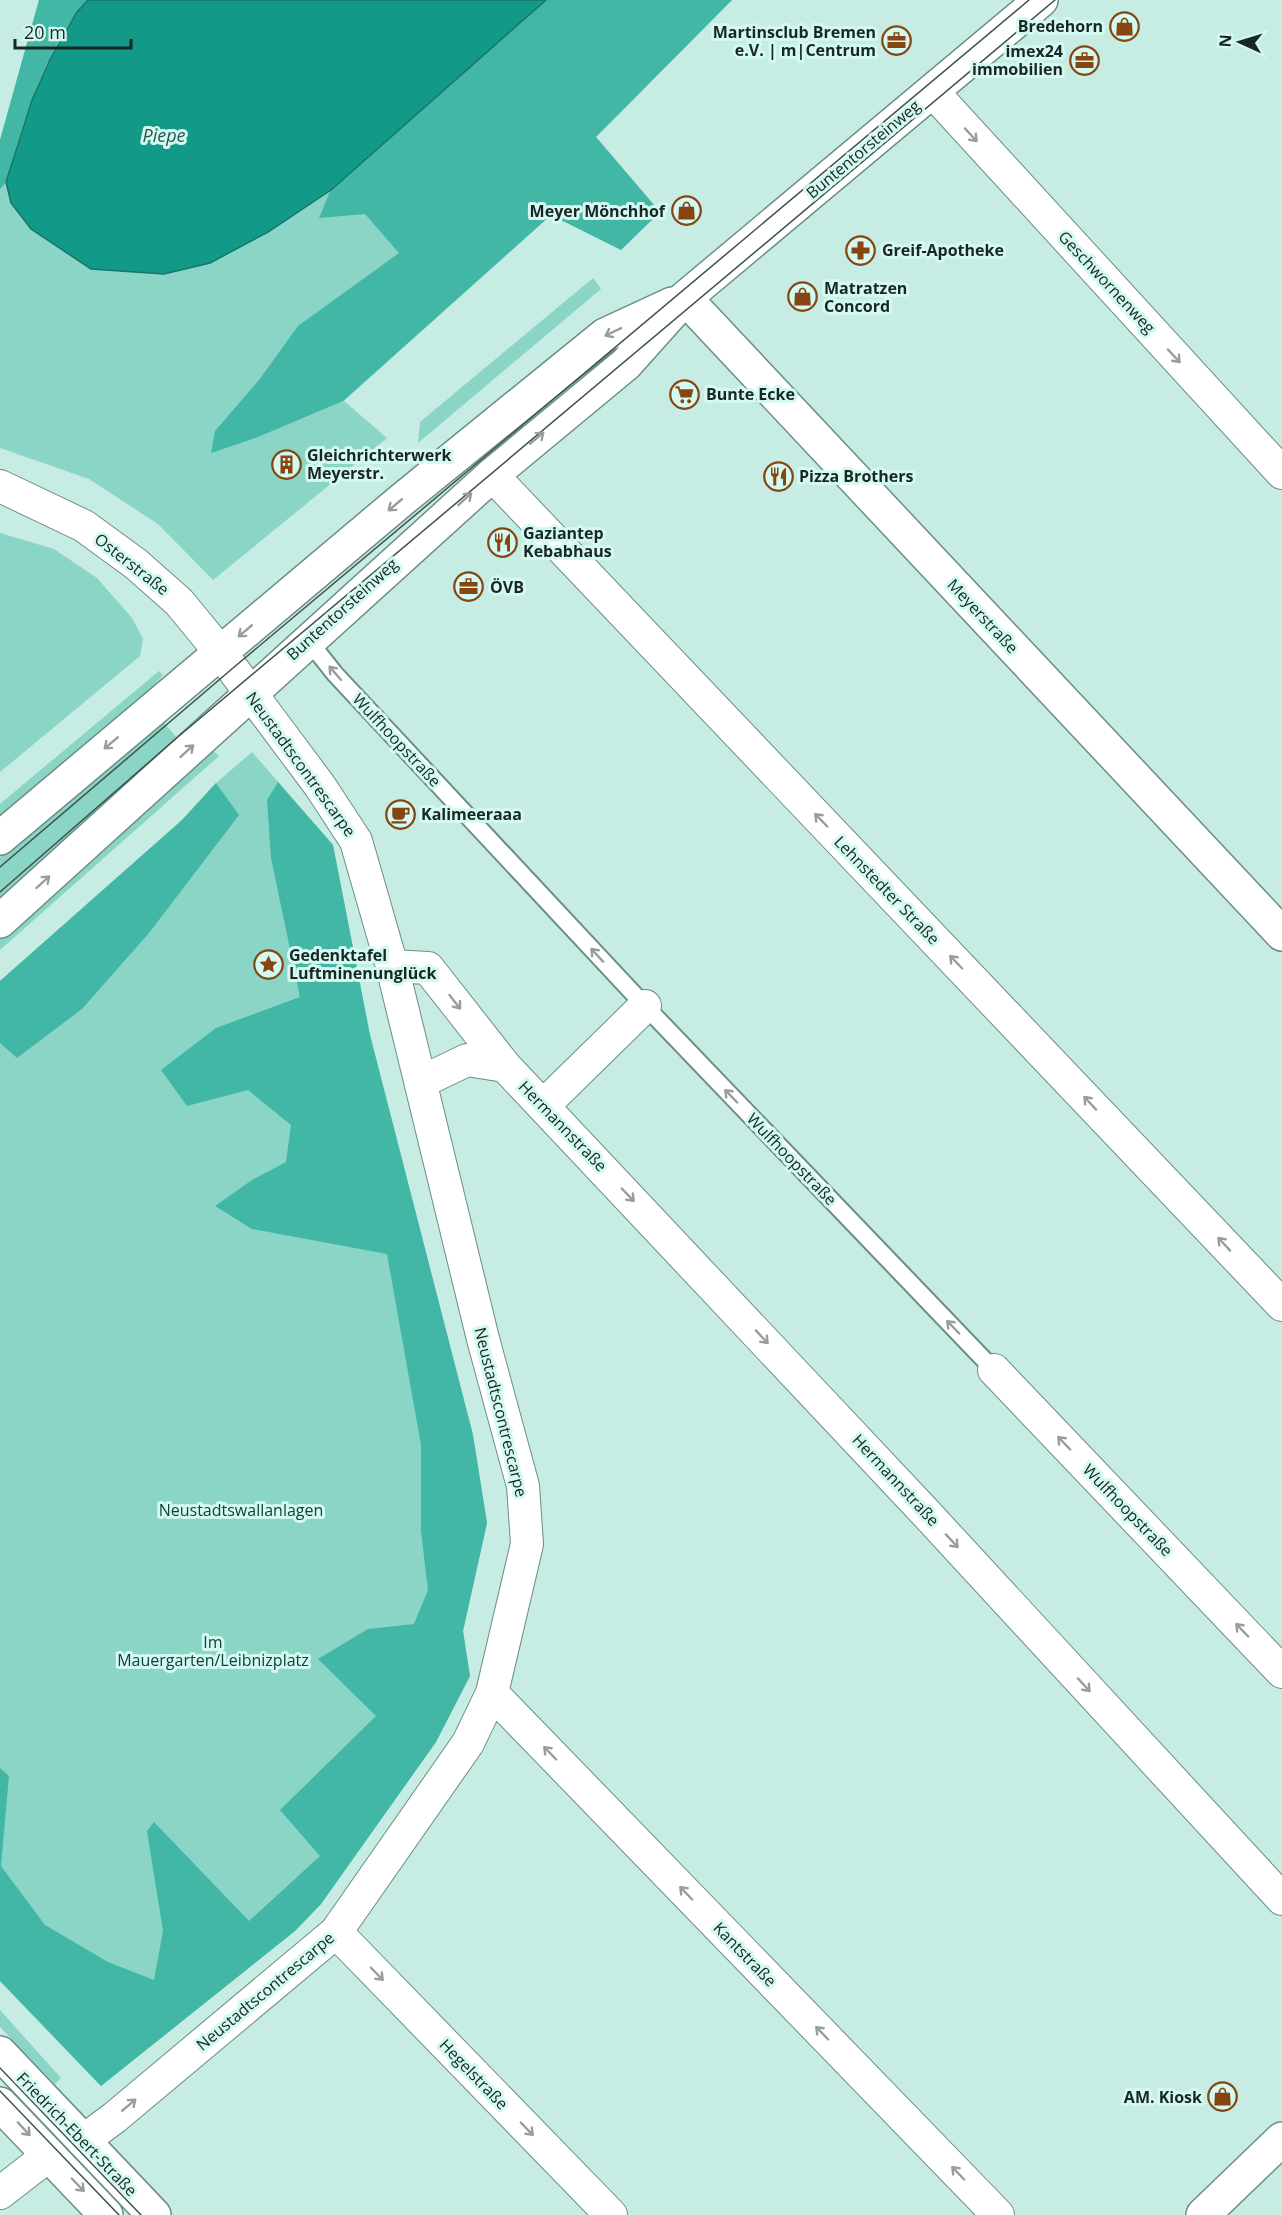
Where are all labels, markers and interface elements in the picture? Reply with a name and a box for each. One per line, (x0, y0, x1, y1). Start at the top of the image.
shop icon: Bredehorn (1108, 10, 1140, 42)
scale bar (15, 12, 130, 50)
north arrow (1210, 12, 1270, 72)
place label: Bredehorn (1018, 15, 1103, 37)
text: 20 m (24, 20, 66, 44)
place label: Martinsclub Bremen e.V. | m|Centrum (713, 21, 876, 61)
office icon: Martinsclub Bremen e.V. | m|Centrum (881, 25, 913, 57)
text: N (1214, 34, 1236, 48)
place label: imex24 immobilien (972, 40, 1063, 80)
office icon: imex24 immobilien (1068, 44, 1100, 76)
street label: Buntentorsteinweg (801, 95, 925, 203)
water label: Piepe (142, 123, 186, 147)
one-way arrow (964, 127, 978, 142)
shop icon: Meyer Mönchhof (670, 195, 702, 227)
place label: Meyer Mönchhof (530, 200, 666, 222)
street label: Geschwornenweg (1054, 226, 1161, 338)
pharmacy icon: Greif-Apotheke (845, 234, 877, 266)
place label: Greif-Apotheke (882, 239, 1004, 261)
place label: Matratzen Concord (824, 277, 907, 317)
shop icon: Matratzen Concord (787, 281, 819, 313)
one-way arrow (604, 326, 622, 338)
one-way arrow (1167, 348, 1181, 363)
supermarket icon: Bunte Ecke (669, 378, 701, 410)
place label: Bunte Ecke (706, 383, 795, 405)
one-way arrow (529, 431, 545, 444)
place label: Gleichrichterwerk Meyerstr. (307, 444, 452, 484)
building icon: Gleichrichterwerk Meyerstr. (270, 448, 302, 480)
restaurant icon: Pizza Brothers (762, 460, 794, 492)
place label: Pizza Brothers (799, 465, 913, 487)
one-way arrow (457, 492, 472, 506)
one-way arrow (387, 499, 403, 512)
place label: Gaziantep Kebabhaus (523, 522, 612, 562)
restaurant icon: Gaziantep Kebabhaus (486, 526, 518, 558)
street label: Osterstraße (90, 528, 174, 600)
street label: Buntentorsteinweg (282, 553, 403, 665)
office icon: ÖVB (453, 571, 485, 603)
street label: Meyerstraße (943, 574, 1023, 658)
place label: ÖVB (490, 576, 524, 598)
one-way arrow (237, 624, 253, 637)
one-way arrow (328, 666, 342, 681)
street label: Neustadtscontrescarpe (241, 687, 361, 841)
street label: Wulfhoopstraße (348, 688, 446, 792)
one-way arrow (103, 737, 119, 750)
one-way arrow (180, 744, 195, 758)
cafe icon: Kalimeeraaa (384, 798, 416, 830)
place label: Kalimeeraaa (421, 803, 522, 825)
one-way arrow (814, 813, 828, 828)
street label: Lehnstedter Straße (829, 831, 945, 949)
one-way arrow (35, 875, 50, 889)
place label: Gedenktafel Luftminenunglück (289, 944, 436, 984)
one-way arrow (590, 947, 604, 962)
place icon: Gedenktafel Luftminenunglück (252, 948, 284, 980)
one-way arrow (949, 954, 963, 969)
one-way arrow (448, 994, 461, 1010)
street label: Hermannstraße (514, 1076, 612, 1176)
one-way arrow (724, 1089, 738, 1104)
one-way arrow (1083, 1095, 1097, 1110)
street label: Wulfhoopstraße (742, 1108, 842, 1210)
one-way arrow (621, 1188, 636, 1203)
one-way arrow (1217, 1237, 1232, 1252)
one-way arrow (946, 1320, 961, 1335)
street label: Neustadtscontrescarpe (469, 1325, 533, 1499)
one-way arrow (755, 1329, 769, 1344)
street label: Hermannstraße (848, 1429, 944, 1531)
one-way arrow (1057, 1436, 1071, 1451)
street label: Wulfhoopstraße (1078, 1459, 1178, 1561)
park label: Neustadtswallanlagen (159, 1499, 323, 1521)
one-way arrow (945, 1533, 959, 1548)
one-way arrow (1234, 1622, 1249, 1637)
park label: Im Mauergarten/Leibnizplatz (117, 1631, 309, 1671)
one-way arrow (1077, 1677, 1092, 1692)
one-way arrow (543, 1746, 558, 1761)
one-way arrow (679, 1886, 693, 1901)
street label: Kantstraße (709, 1917, 781, 1991)
street label: Neustadtscontrescarpe (191, 1927, 339, 2055)
one-way arrow (369, 1967, 384, 1982)
one-way arrow (815, 2026, 829, 2041)
street label: Hegelstraße (435, 2034, 513, 2114)
street label: Friedrich-Ebert-Straße (12, 2067, 142, 2201)
shop icon: AM. Kiosk (1207, 2081, 1239, 2113)
place label: AM. Kiosk (1124, 2086, 1202, 2108)
one-way arrow (121, 2098, 136, 2112)
one-way arrow (520, 2121, 534, 2136)
one-way arrow (17, 2122, 32, 2137)
one-way arrow (951, 2166, 965, 2181)
one-way arrow (70, 2178, 85, 2193)

